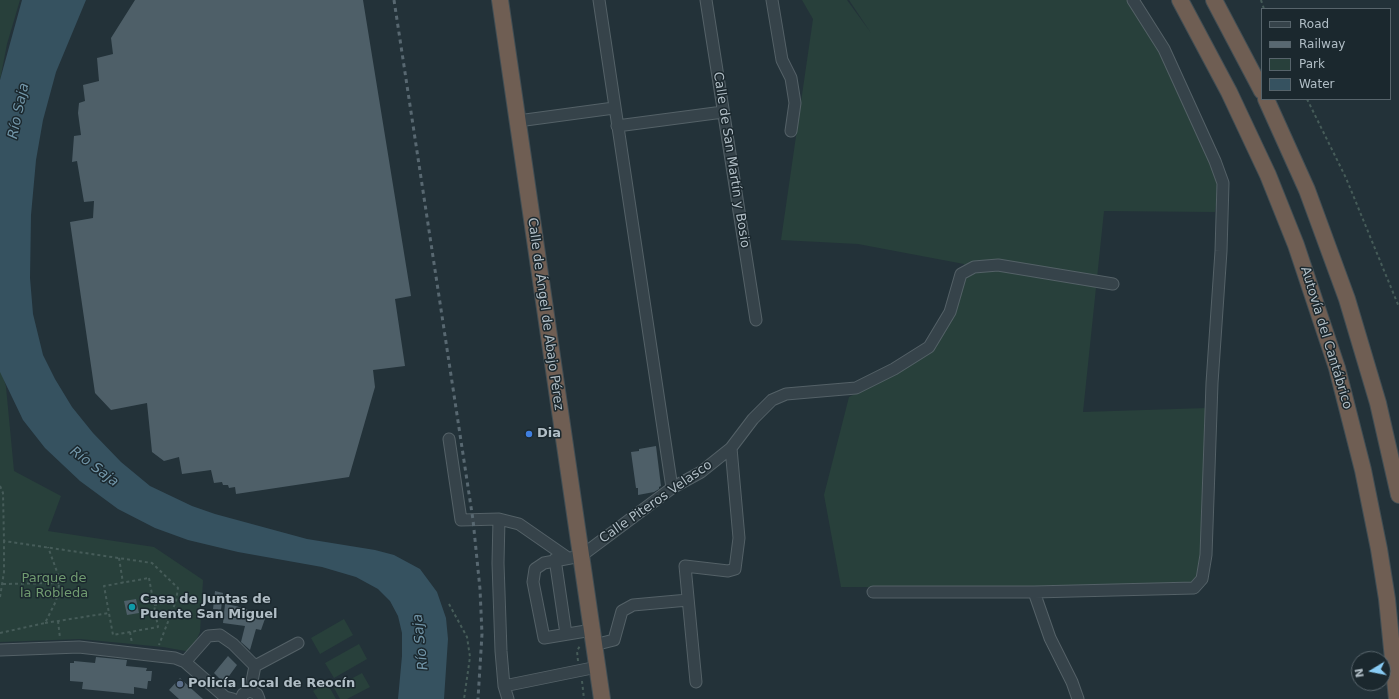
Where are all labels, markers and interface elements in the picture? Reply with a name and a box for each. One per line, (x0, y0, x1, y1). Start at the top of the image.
legend (1261, 8, 1391, 100)
text: Road (1299, 17, 1329, 31)
text: Railway (1299, 37, 1345, 51)
text: Park (1299, 57, 1325, 71)
street label: Calle de San Martín y Bosio (709, 71, 753, 249)
text: Water (1299, 77, 1334, 91)
water label: Río Saja (5, 82, 33, 140)
street label: Calle de Ángel de Abajo Pérez (524, 217, 566, 411)
street label: Autovía del Cantábrico (1297, 265, 1355, 411)
place label: Dia (537, 426, 561, 442)
marker: Dia (524, 429, 534, 439)
water label: Río Saja (66, 443, 122, 491)
street label: Calle Piteros Velasco (597, 457, 715, 547)
park label: Parque de la Robleda (20, 571, 88, 602)
place label: Casa de Juntas de Puente San Miguel (140, 592, 278, 623)
marker: Casa de Juntas de Puente San Miguel (127, 602, 137, 612)
water label: Río Saja (410, 613, 432, 671)
north arrow (1351, 651, 1391, 691)
text: N (1352, 667, 1367, 679)
place label: Policía Local de Reocín (188, 676, 355, 692)
marker: Policía Local de Reocín (175, 679, 185, 689)

